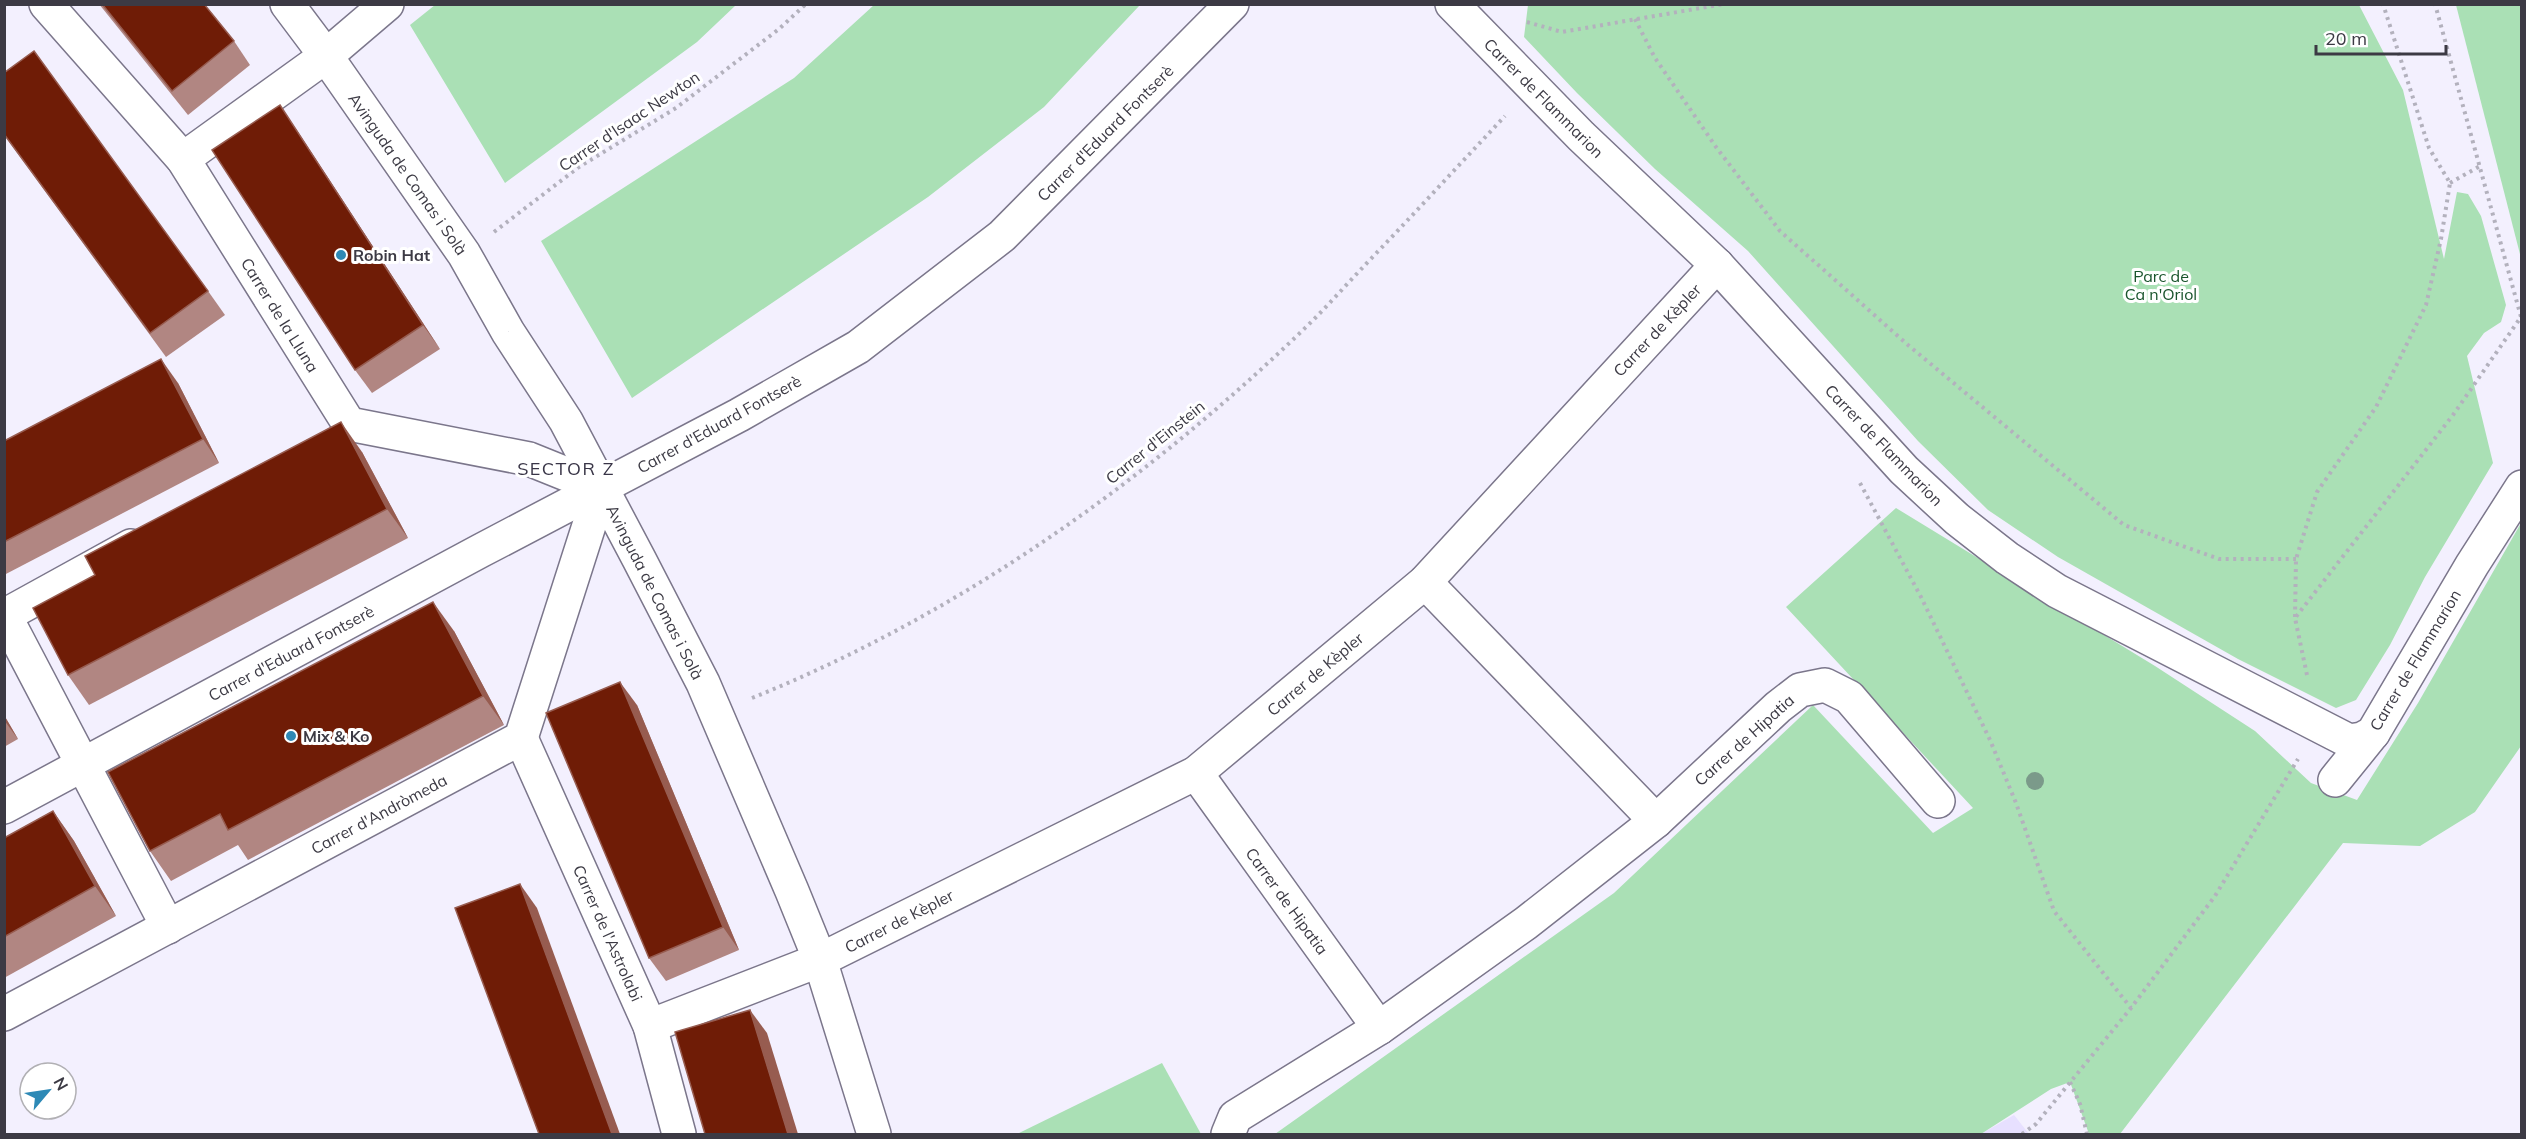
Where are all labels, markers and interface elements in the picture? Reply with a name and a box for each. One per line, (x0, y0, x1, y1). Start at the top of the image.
scale bar (2316, 18, 2446, 56)
text: 20 m (2325, 27, 2367, 50)
street label: Carrer de Flammarion (1480, 34, 1608, 162)
street label: Carrer d'Eduard Fontserè (1033, 61, 1177, 205)
street label: Carrer d'Isaac Newton (555, 66, 703, 176)
street label: Avinguda de Comas i Solà (344, 89, 472, 259)
place label: Robin Hat (353, 245, 430, 265)
marker: Robin Hat (334, 248, 348, 262)
street label: Carrer de la Lluna (237, 254, 323, 376)
park label: Parc de Ca n'Oriol (2125, 266, 2197, 304)
street label: Carrer de Kèpler (1609, 279, 1705, 381)
street label: Carrer d'Eduard Fontserè (633, 370, 805, 478)
street label: Carrer de Flammarion (1821, 380, 1947, 510)
street label: Carrer d'Einstein (1102, 396, 1208, 488)
district label: SECTOR Z (517, 457, 615, 480)
street label: Avinguda de Comas i Solà (602, 501, 708, 683)
street label: Carrer de Flammarion (2365, 586, 2465, 734)
street label: Carrer d'Eduard Fontserè (205, 601, 377, 705)
street label: Carrer de Kèpler (1263, 628, 1367, 720)
street label: Carrer de Hipatia (1690, 690, 1798, 790)
place label: Mix & Ko (303, 726, 370, 746)
marker: Mix & Ko (284, 729, 298, 743)
street label: Carrer d'Andròmeda (308, 770, 450, 858)
street label: Carrer de Hipatia (1242, 844, 1332, 958)
street label: Carrer de l'Astrolabi (569, 862, 647, 1004)
street label: Carrer de Kèpler (841, 885, 957, 957)
north arrow (18, 1061, 78, 1121)
text: N (49, 1074, 73, 1094)

